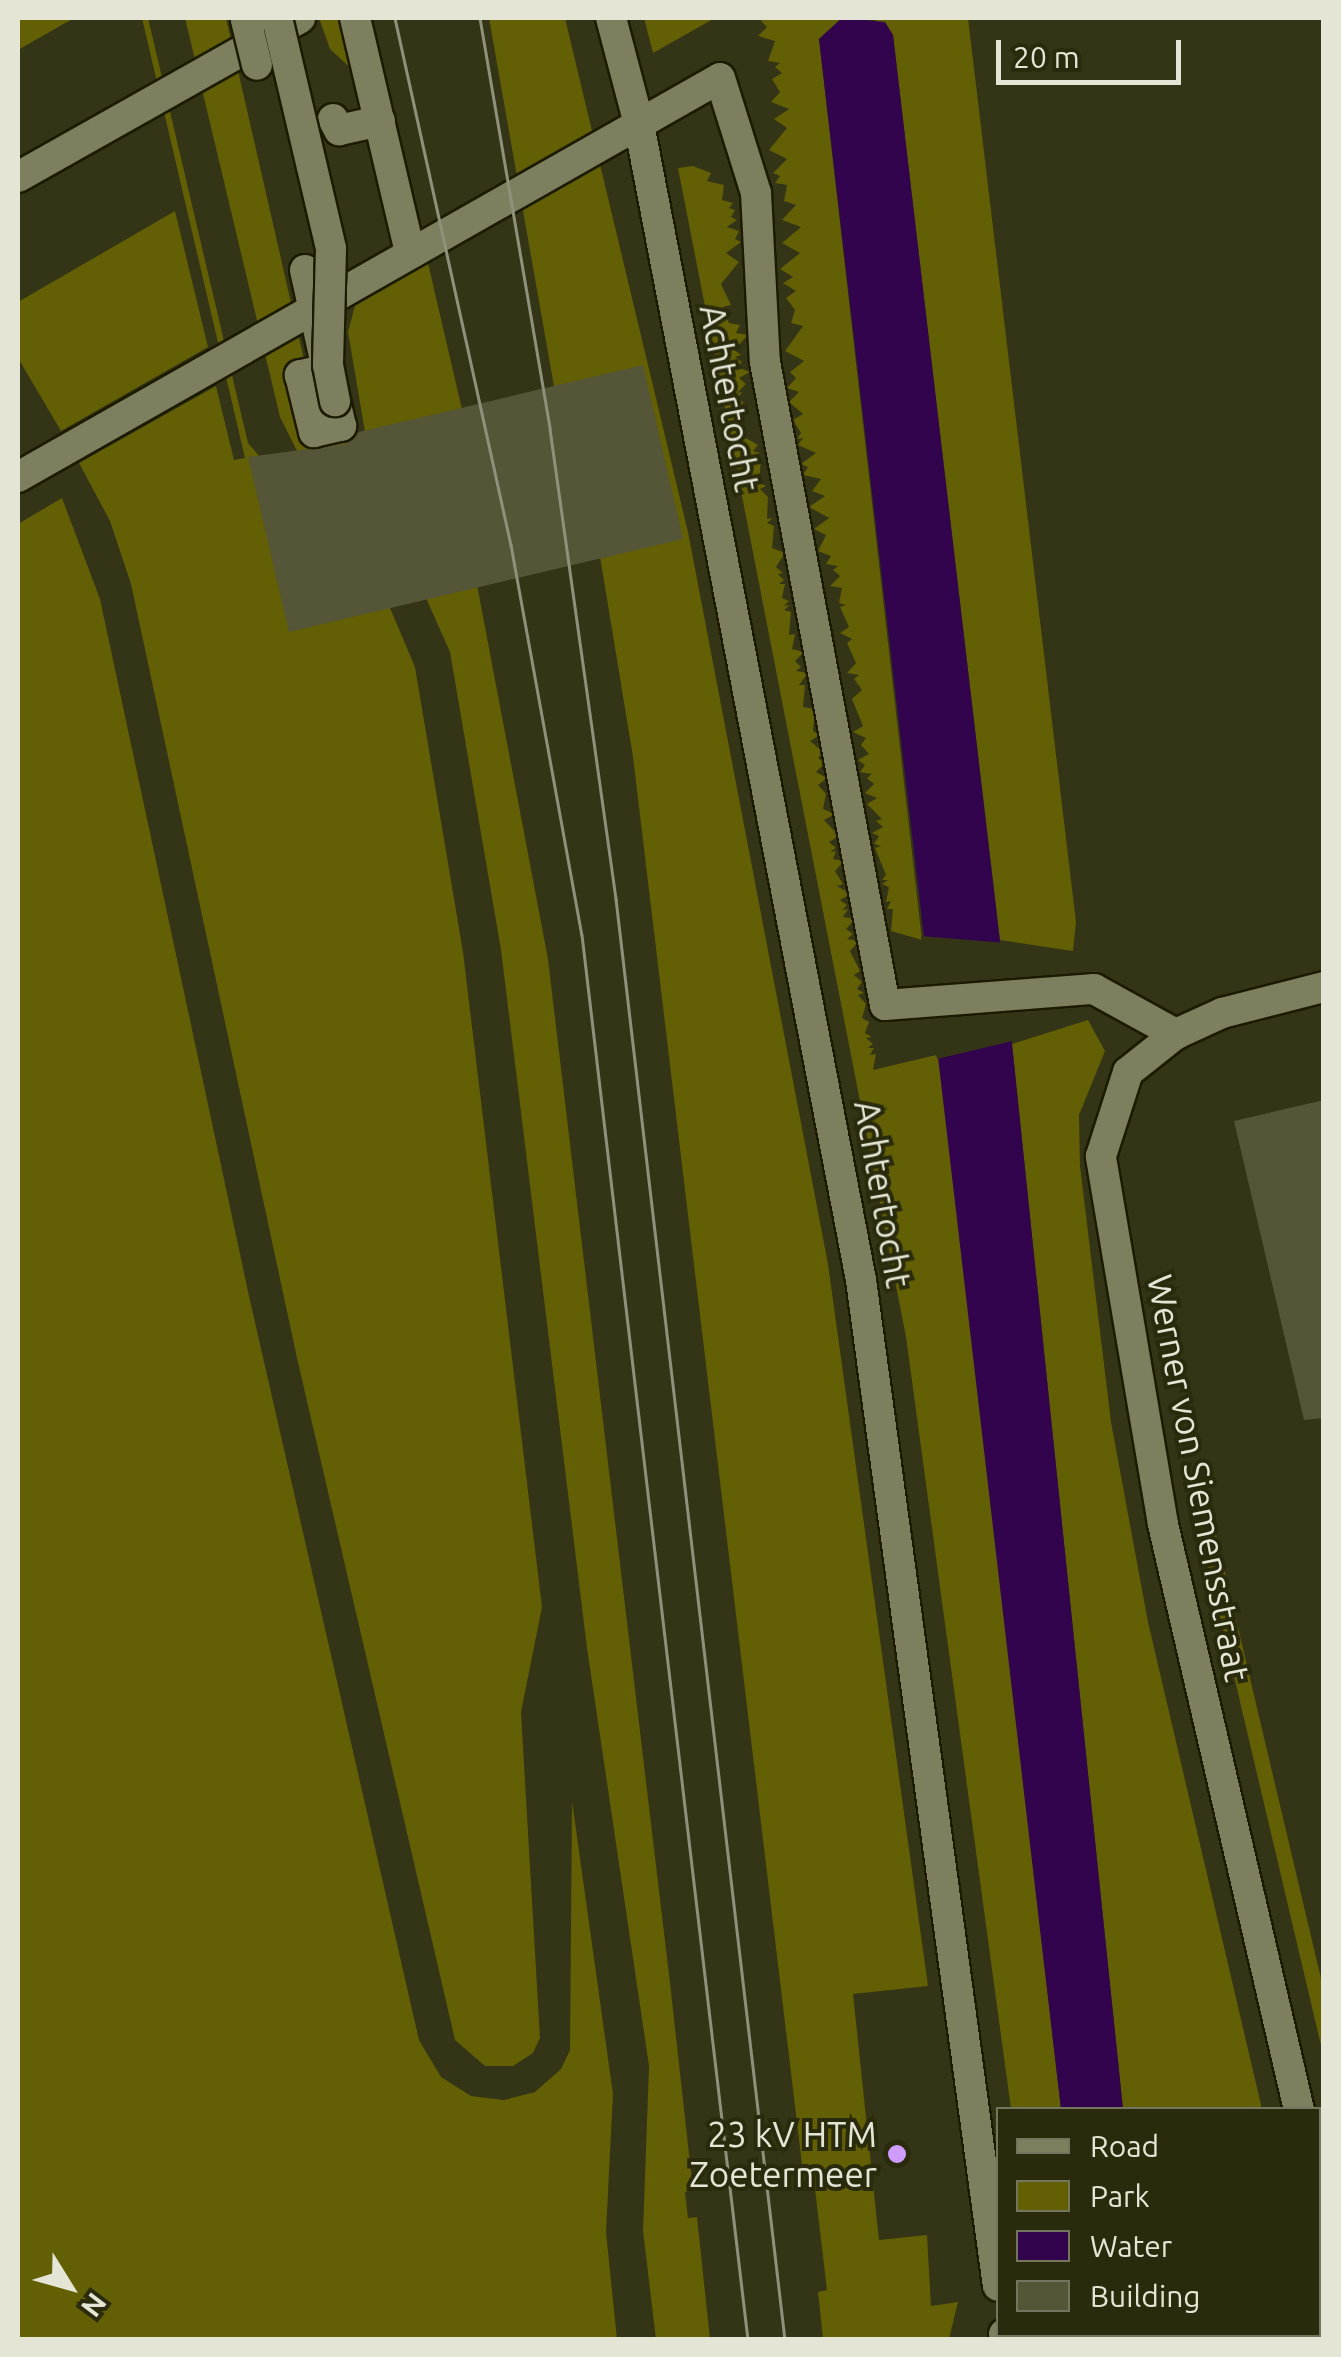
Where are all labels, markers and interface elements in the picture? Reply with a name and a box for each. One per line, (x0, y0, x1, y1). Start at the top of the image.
scale bar (1001, 20, 1186, 82)
text: 20 m (1013, 40, 1080, 74)
street label: Achtertocht (691, 301, 769, 495)
street label: Achtertocht (846, 1097, 920, 1291)
street label: Werner von Siemensstraat (1139, 1271, 1259, 1685)
legend (996, 2107, 1321, 2337)
place label: 23 kV HTM Zoetermeer (689, 2113, 877, 2195)
text: Road (1090, 2129, 1159, 2163)
marker: 23 kV HTM Zoetermeer (886, 2143, 908, 2165)
text: Park (1090, 2179, 1150, 2213)
text: Water (1090, 2229, 1172, 2263)
north arrow (20, 2237, 120, 2337)
text: Building (1090, 2279, 1201, 2313)
text: N (76, 2288, 113, 2323)

